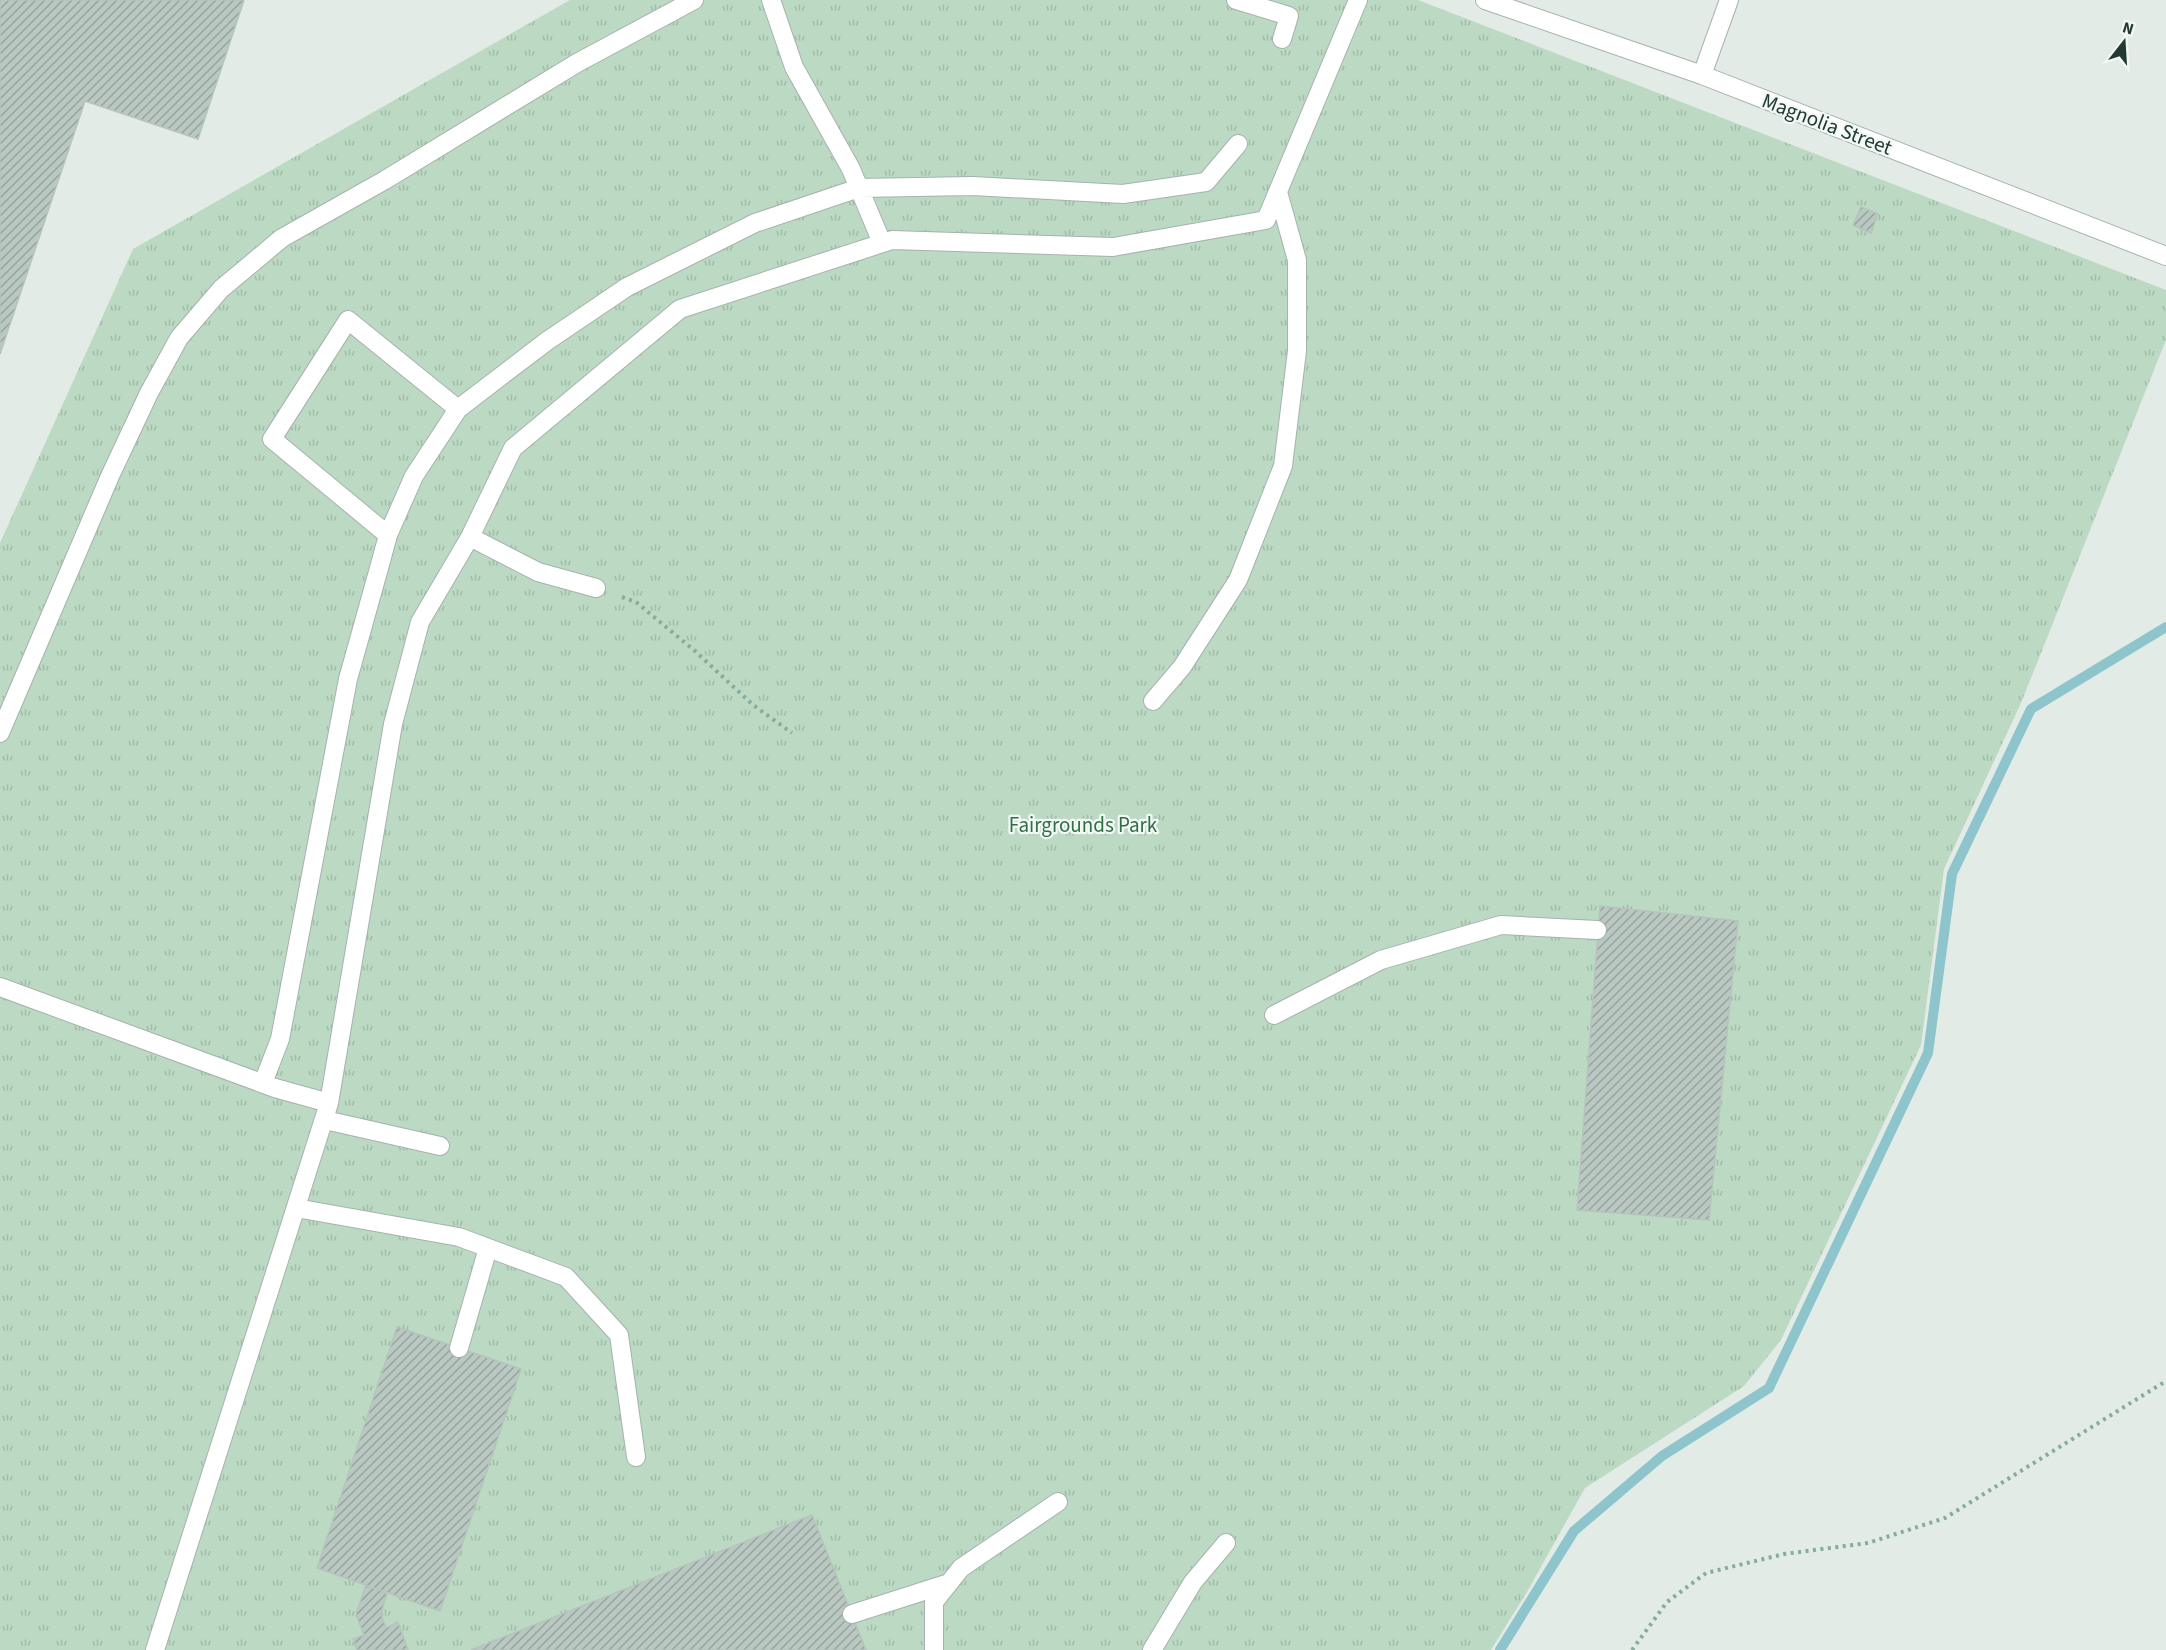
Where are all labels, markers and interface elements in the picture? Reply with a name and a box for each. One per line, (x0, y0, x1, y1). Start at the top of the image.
north arrow (2094, 12, 2154, 72)
text: N (2120, 17, 2136, 41)
street label: Magnolia Street (1758, 85, 1896, 163)
park label: Fairgrounds Park (1009, 810, 1158, 840)

